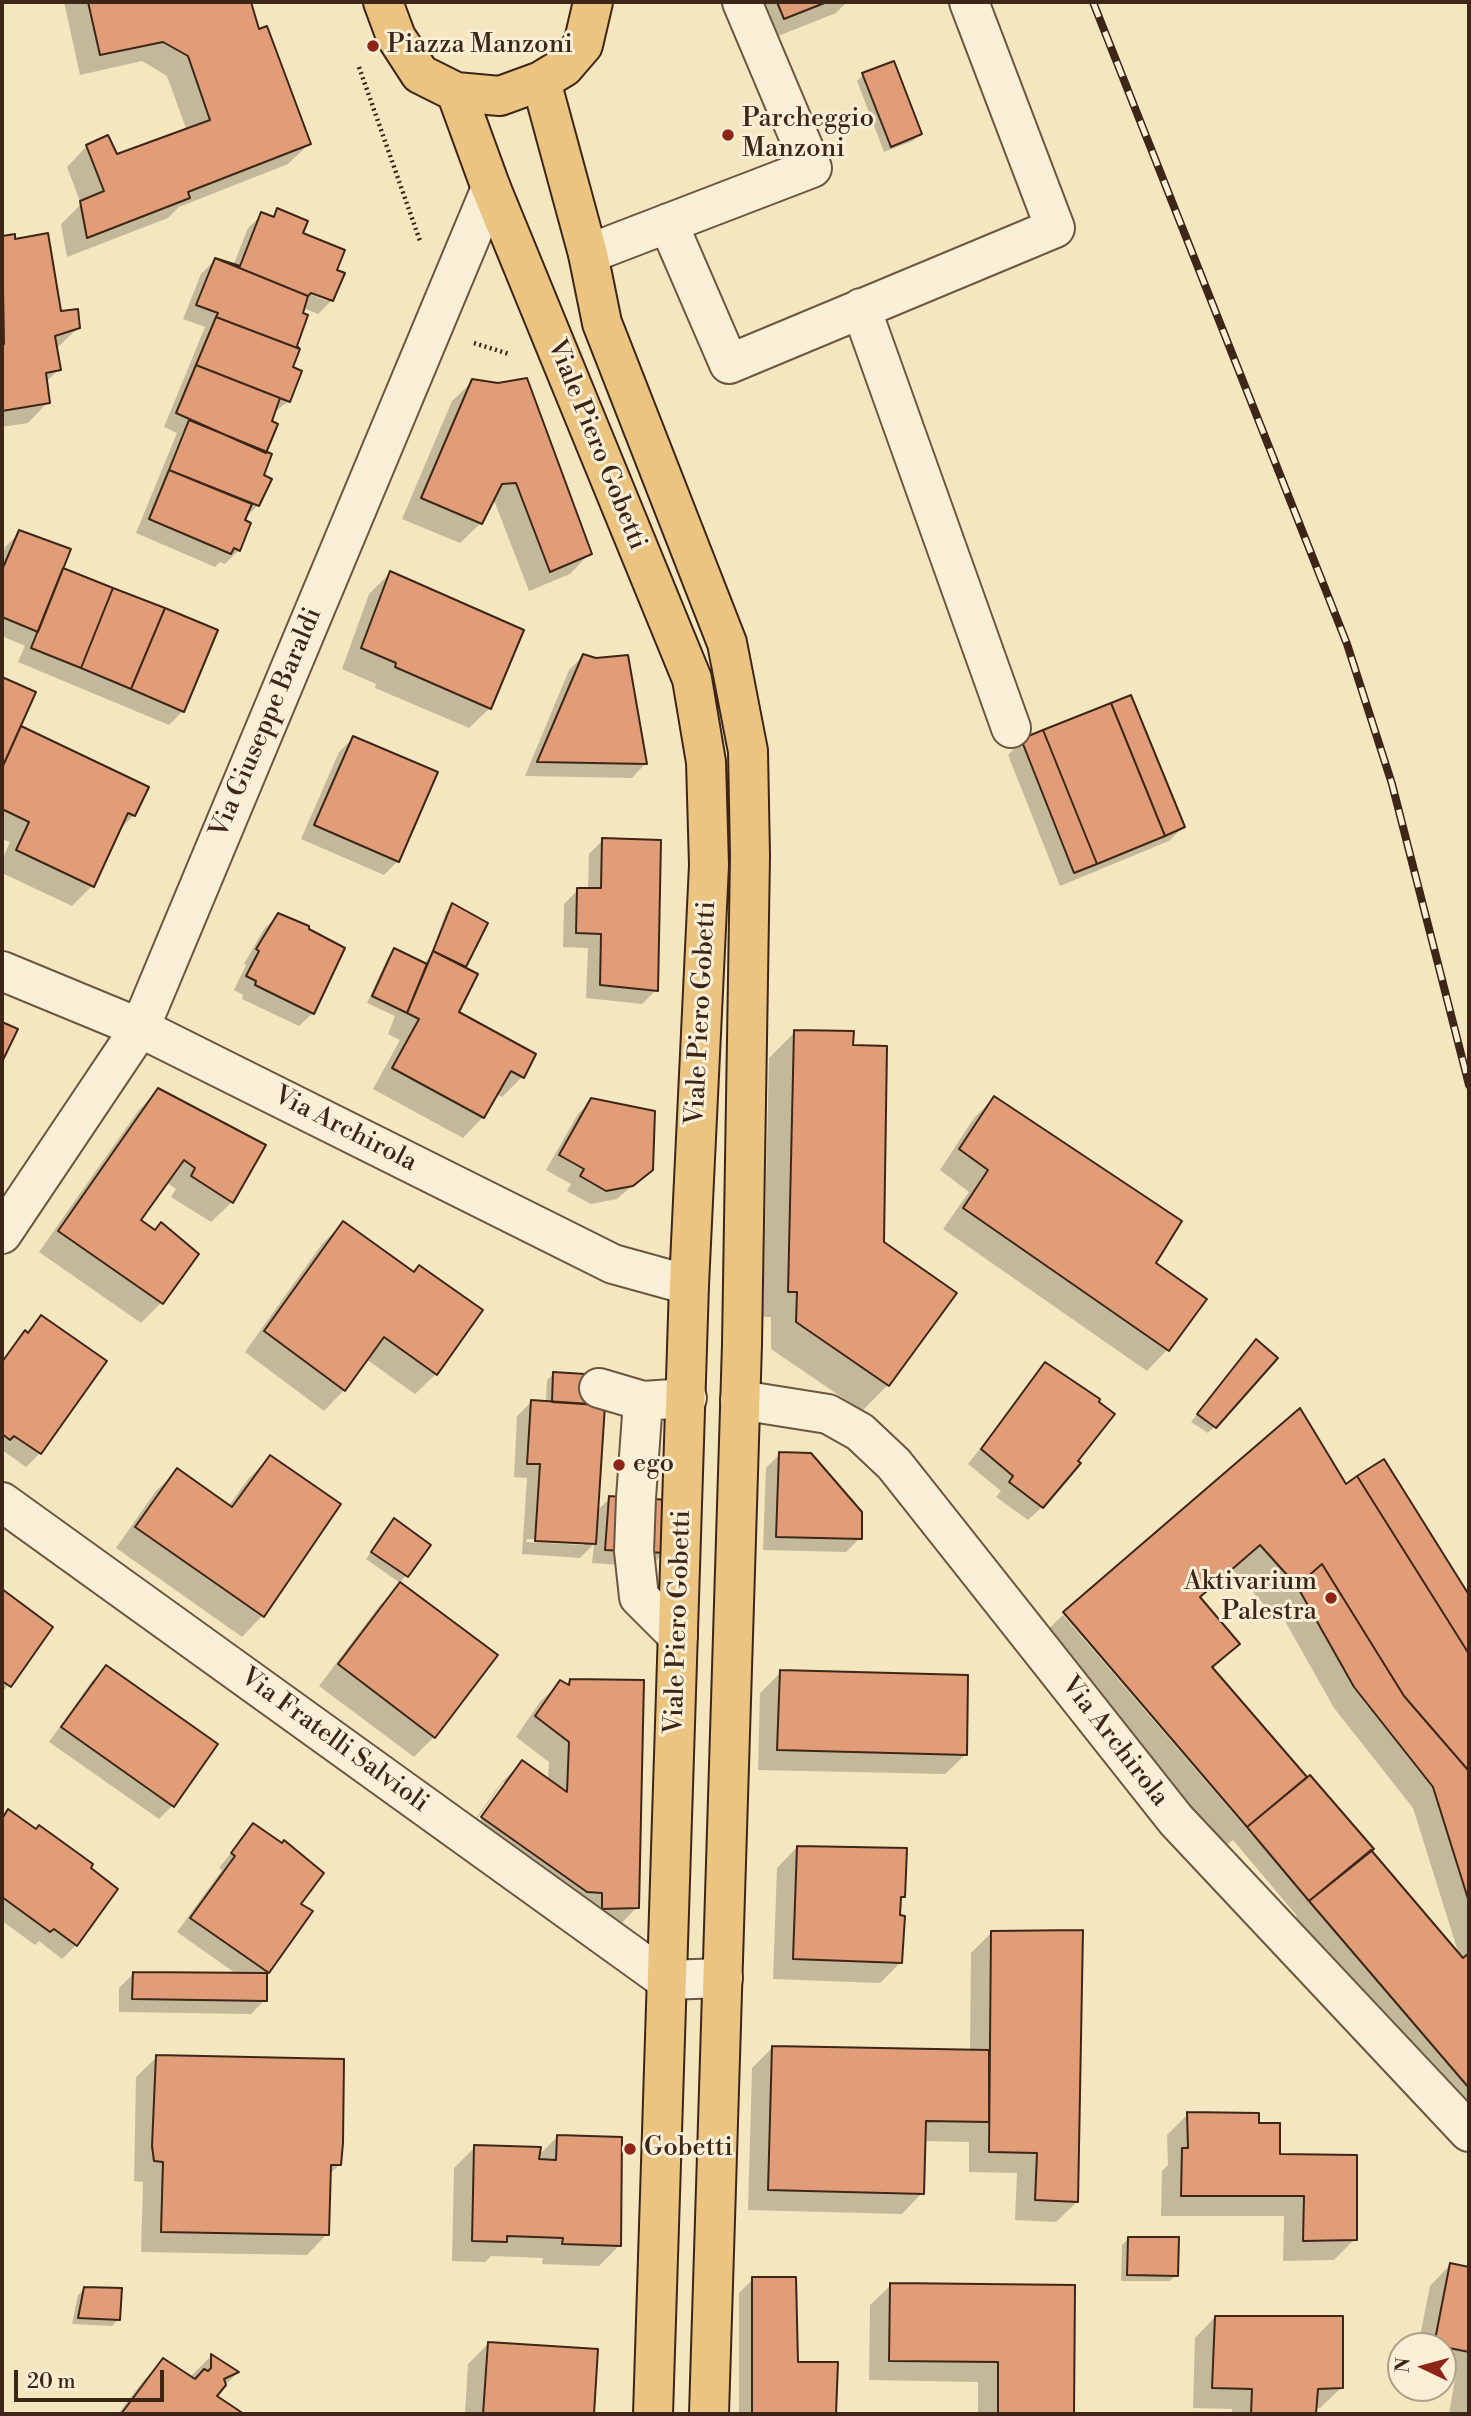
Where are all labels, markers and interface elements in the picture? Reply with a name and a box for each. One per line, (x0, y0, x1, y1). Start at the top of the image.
place label: Piazza Manzoni (387, 30, 573, 62)
marker: Piazza Manzoni (365, 38, 381, 54)
place label: Parcheggio Manzoni (742, 104, 874, 166)
marker: Parcheggio Manzoni (720, 127, 736, 143)
street label: Viale Piero Gobetti (540, 335, 652, 555)
street label: Via Giuseppe Baraldi (204, 603, 330, 843)
street label: Viale Piero Gobetti (681, 900, 723, 1126)
street label: Via Archirola (268, 1081, 422, 1179)
place label: ego (633, 1449, 674, 1481)
marker: ego (611, 1457, 627, 1473)
street label: Viale Piero Gobetti (659, 1509, 699, 1735)
place label: Aktivarium Palestra (1184, 1567, 1317, 1628)
marker: Aktivarium Palestra (1323, 1590, 1339, 1606)
street label: Via Fratelli Salvioli (234, 1662, 434, 1820)
street label: Via Archirola (1054, 1671, 1174, 1813)
place label: Gobetti (644, 2133, 733, 2165)
marker: Gobetti (622, 2141, 638, 2157)
north arrow (1387, 2332, 1457, 2402)
scale bar (18, 2356, 168, 2400)
text: N (1390, 2357, 1416, 2374)
text: 20 m (27, 2369, 76, 2395)

